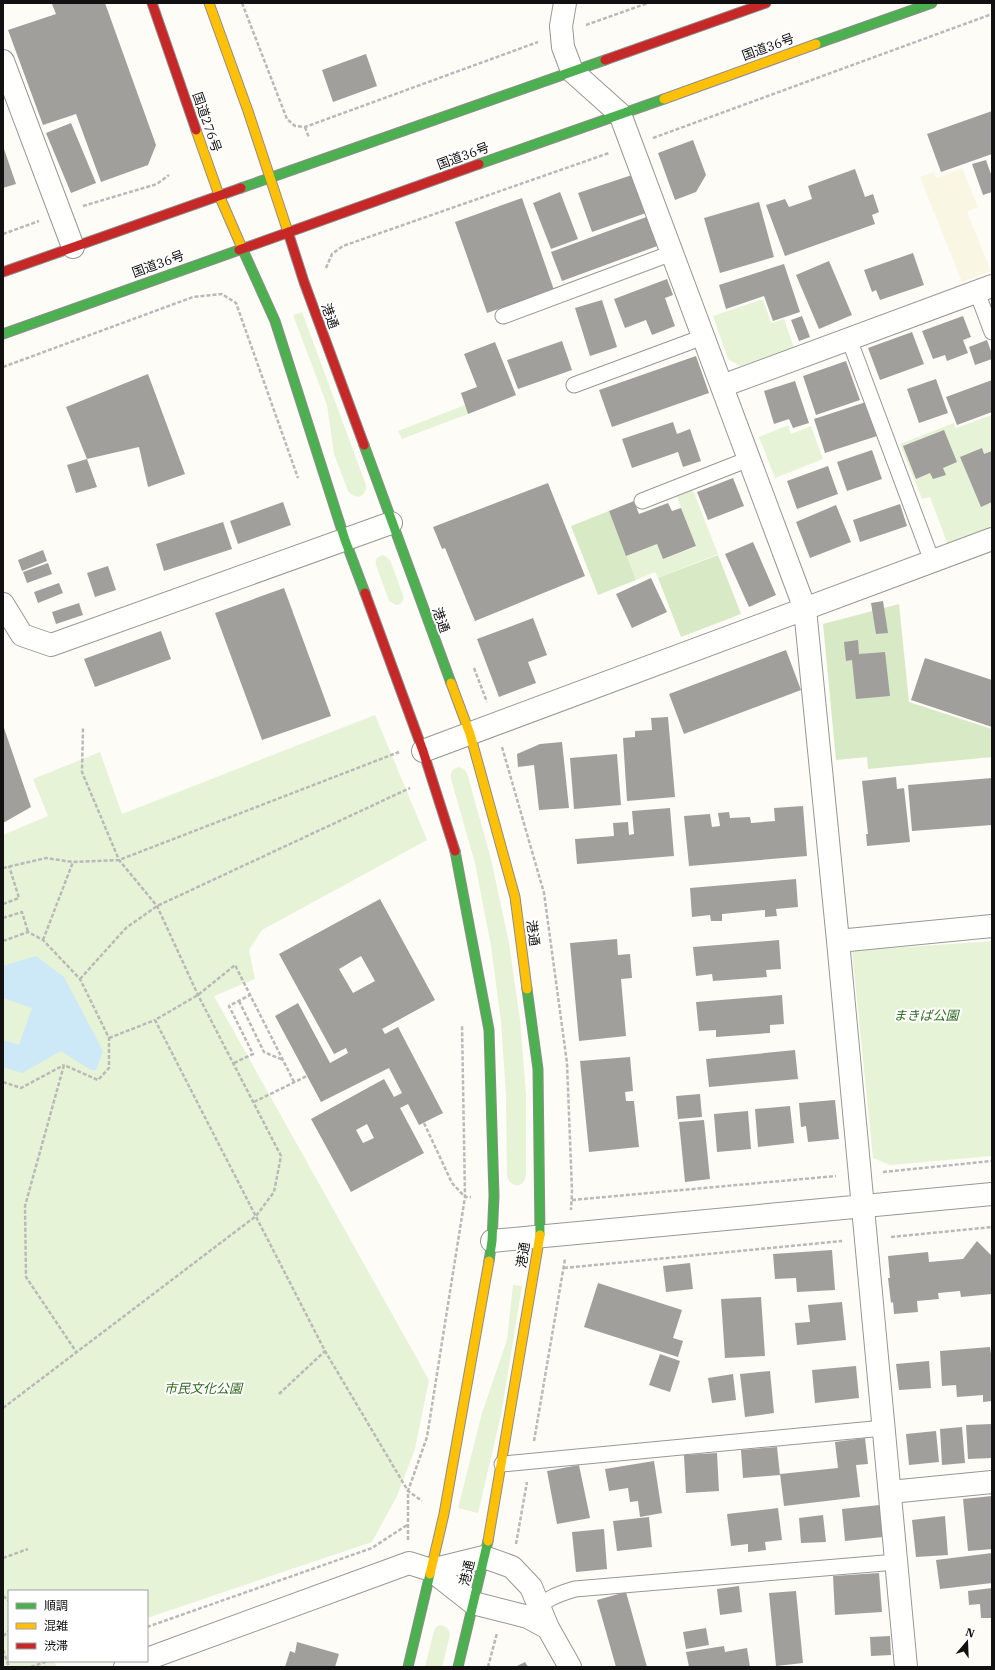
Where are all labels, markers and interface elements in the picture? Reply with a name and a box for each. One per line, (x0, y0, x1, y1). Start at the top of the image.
street label: 国道36号 (739, 30, 797, 64)
street label: 国道276号 (189, 90, 225, 154)
street label: 国道36号 (434, 139, 492, 173)
street label: 国道36号 (129, 247, 187, 281)
street label: 港通 (318, 301, 342, 331)
street label: 港通 (429, 605, 453, 635)
street label: 港通 (523, 919, 543, 947)
park label: まきば公園 (893, 1007, 960, 1024)
street label: 港通 (513, 1241, 533, 1269)
park label: 市民文化公園 (164, 1380, 244, 1397)
street label: 港通 (456, 1558, 478, 1588)
legend (8, 1590, 148, 1662)
text: 順調 (44, 1598, 68, 1613)
text: 混雑 (44, 1618, 68, 1633)
north arrow (947, 1622, 987, 1662)
text: N (964, 1625, 977, 1641)
text: 渋滞 (44, 1638, 68, 1653)

